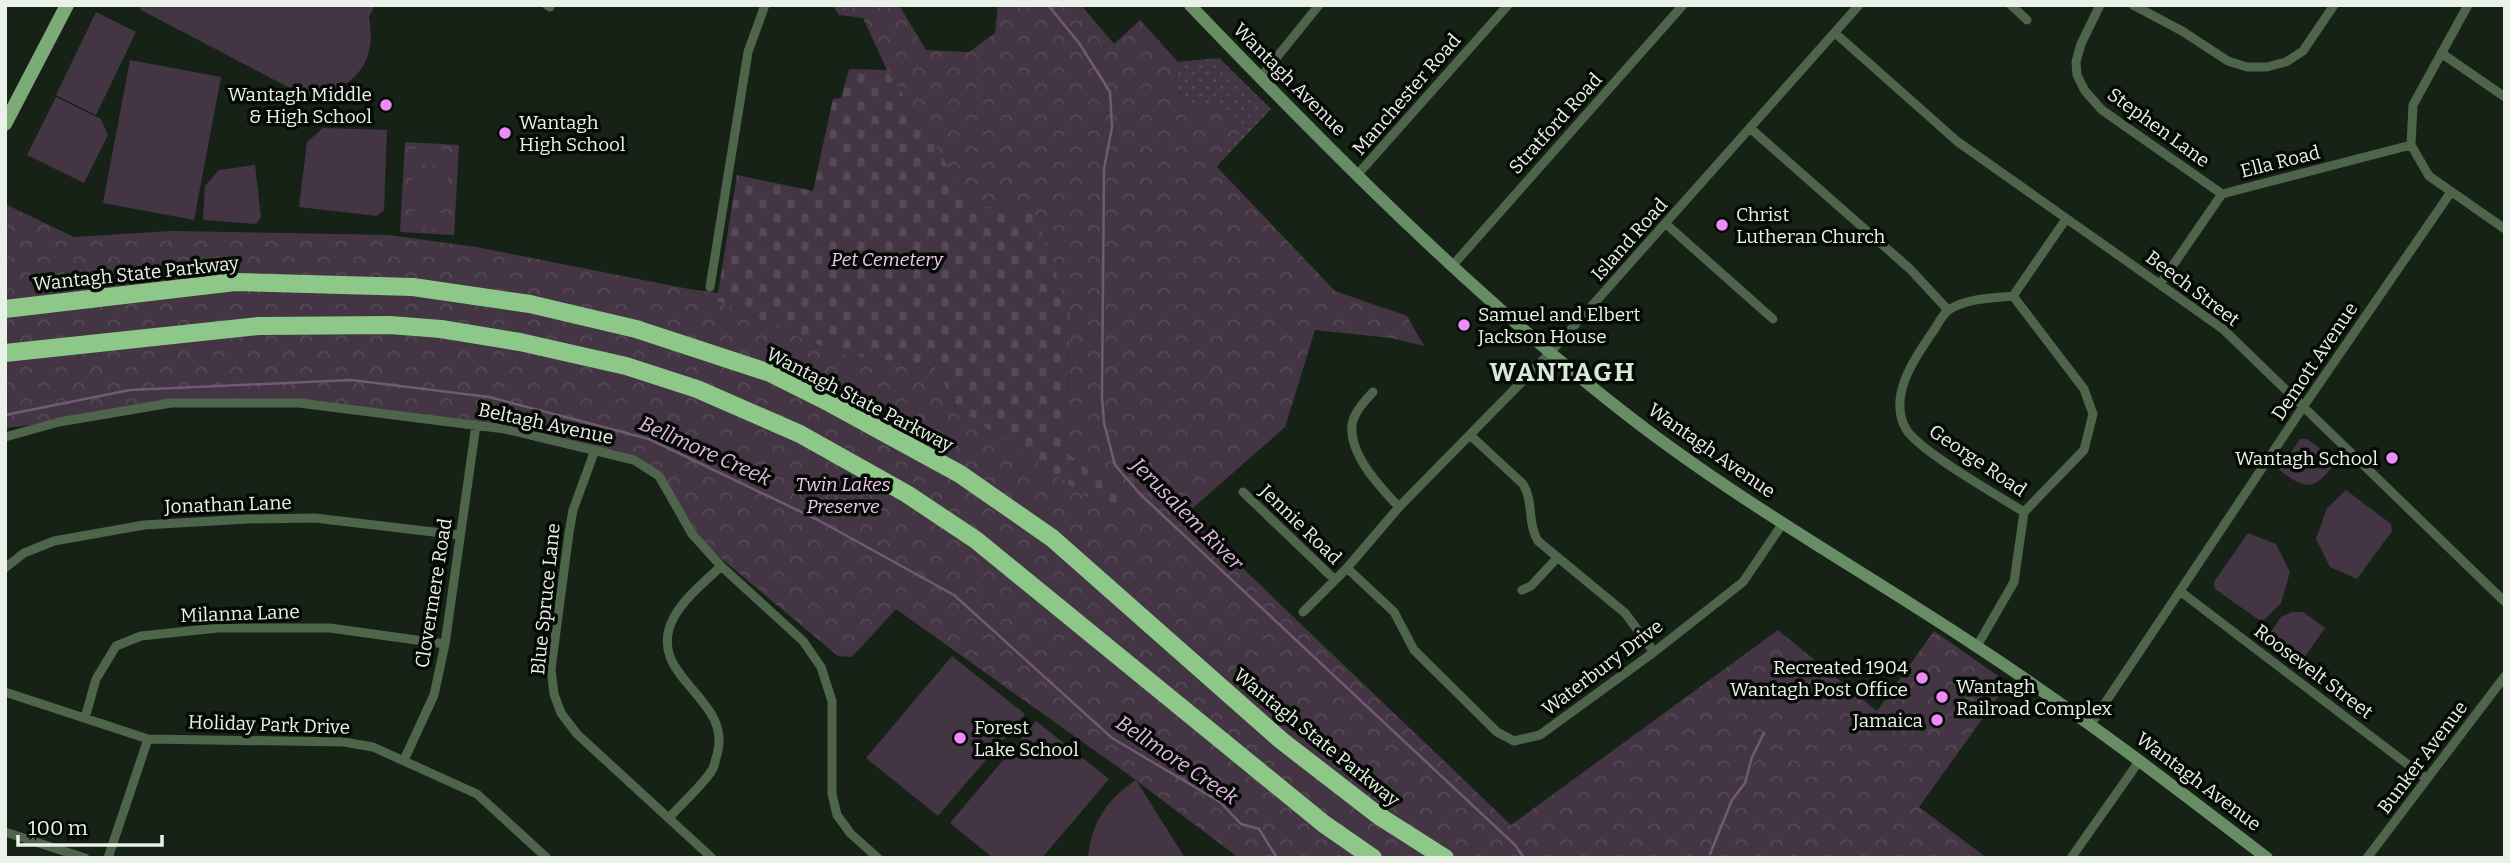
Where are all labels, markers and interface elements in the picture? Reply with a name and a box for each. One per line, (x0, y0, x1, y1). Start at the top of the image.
street label: Wantagh Avenue (1228, 18, 1351, 141)
street label: Manchester Road (1347, 29, 1465, 160)
street label: Stratford Road (1504, 68, 1607, 179)
place label: Wantagh Middle & High School (228, 83, 372, 128)
street label: Stephen Lane (2103, 83, 2214, 172)
marker: Wantagh Middle & High School (378, 97, 394, 113)
place label: Wantagh High School (519, 111, 625, 156)
marker: Wantagh High School (497, 125, 513, 141)
street label: Ella Road (2238, 140, 2322, 182)
street label: Island Road (1586, 193, 1672, 285)
place label: Christ Lutheran Church (1736, 203, 1886, 248)
marker: Christ Lutheran Church (1714, 217, 1730, 233)
street label: Beech Street (2141, 246, 2244, 331)
park label: Pet Cemetery (831, 248, 944, 271)
street label: Wantagh State Parkway (32, 251, 241, 296)
street label: Demott Avenue (2266, 298, 2362, 425)
place label: Samuel and Elbert Jackson House (1477, 303, 1640, 348)
marker: Samuel and Elbert Jackson House (1456, 317, 1472, 333)
street label: Wantagh State Parkway (762, 342, 958, 457)
district label: WANTAGH (1490, 357, 1636, 388)
street label: Beltagh Avenue (476, 398, 616, 449)
street label: Wantagh Avenue (1644, 398, 1780, 503)
water label: Bellmore Creek (635, 410, 776, 492)
street label: George Road (1925, 419, 2031, 501)
place label: Wantagh School (2235, 447, 2378, 470)
marker: Wantagh School (2384, 450, 2400, 466)
water label: Jerusalem River (1124, 451, 1250, 577)
park label: Twin Lakes Preserve (795, 473, 891, 518)
street label: Jennie Road (1254, 479, 1346, 569)
street label: Jonathan Lane (163, 491, 292, 518)
street label: Clovermere Road (410, 517, 457, 670)
street label: Blue Spruce Lane (526, 522, 565, 676)
street label: Milanna Lane (180, 600, 300, 627)
street label: Waterbury Drive (1537, 614, 1667, 720)
street label: Roosevelt Street (2250, 619, 2378, 724)
place label: Recreated 1904 Wantagh Post Office (1730, 656, 1908, 701)
street label: Wantagh State Parkway (1229, 663, 1405, 812)
marker: Recreated 1904 Wantagh Post Office (1914, 670, 1930, 686)
place label: Wantagh Railroad Complex (1956, 675, 2112, 720)
marker: Wantagh Railroad Complex (1934, 689, 1950, 705)
street label: Bunker Avenue (2373, 696, 2472, 818)
place label: Jamaica (1852, 709, 1924, 732)
street label: Holiday Park Drive (188, 710, 350, 739)
water label: Bellmore Creek (1111, 710, 1244, 811)
marker: Jamaica (1929, 712, 1945, 728)
place label: Forest Lake School (974, 716, 1079, 761)
street label: Wantagh Avenue (2132, 727, 2266, 836)
marker: Forest Lake School (952, 730, 968, 746)
scale bar (18, 804, 161, 848)
text: 100 m (28, 815, 88, 841)

